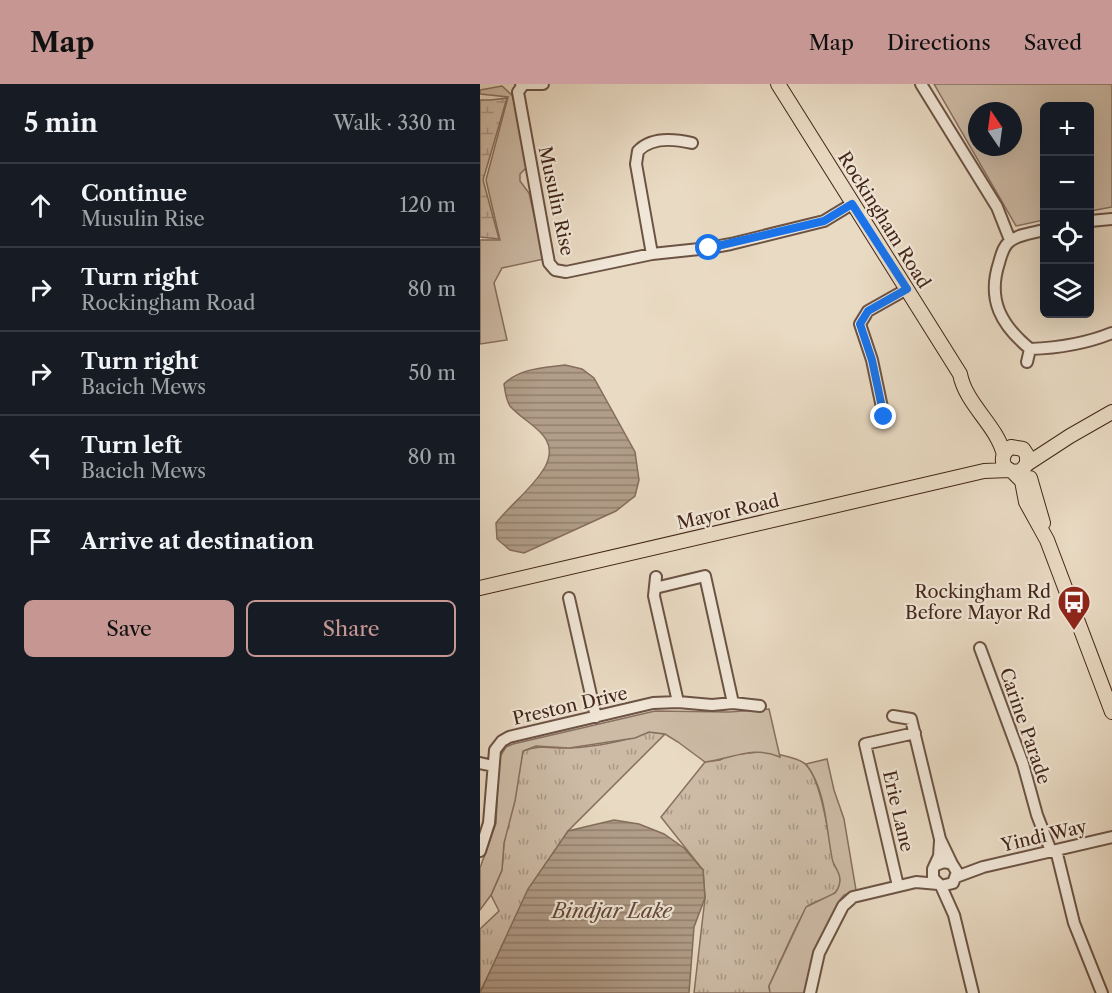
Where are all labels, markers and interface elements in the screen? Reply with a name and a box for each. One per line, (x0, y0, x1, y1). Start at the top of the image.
text: Map (30, 25, 94, 59)
text: Map (809, 30, 854, 55)
text: Directions (887, 30, 991, 55)
text: Saved (1024, 30, 1082, 55)
north arrow (968, 102, 1022, 156)
map controls (1040, 102, 1094, 318)
button: + (1040, 102, 1094, 156)
text: 5 min (24, 107, 98, 139)
text: Walk · 330 m (333, 111, 456, 135)
street label: Musulin Rise (534, 144, 578, 258)
street label: Rockingham Road (833, 148, 935, 292)
button: − (1040, 156, 1094, 210)
text: Continue (81, 180, 187, 207)
icon: ahead (24, 189, 57, 222)
text: 120 m (399, 193, 456, 217)
text: Musulin Rise (81, 207, 205, 231)
button: locate (1040, 210, 1094, 264)
route start (695, 234, 721, 260)
text: Turn right (81, 264, 199, 291)
button: layers (1040, 264, 1094, 318)
icon: right (24, 273, 57, 306)
text: 80 m (408, 277, 456, 301)
text: Rockingham Road (81, 291, 255, 315)
text: Turn right (81, 348, 199, 375)
icon: right (24, 357, 57, 390)
text: 50 m (409, 361, 456, 385)
text: Bacich Mews (81, 375, 206, 399)
route end (870, 403, 896, 429)
text: Turn left (81, 432, 182, 459)
icon: left (24, 441, 57, 474)
text: 80 m (408, 445, 456, 469)
text: Bacich Mews (81, 459, 206, 483)
street label: Mayor Road (675, 490, 781, 534)
icon: arrive (24, 525, 57, 558)
text: Arrive at destination (81, 528, 314, 555)
place label: Rockingham Rd Before Mayor Rd (905, 581, 1051, 624)
bus stop icon: Rockingham Rd Before Mayor Rd (1056, 584, 1092, 631)
button: Save (24, 600, 234, 657)
button: Share (246, 600, 456, 657)
street label: Carine Parade (995, 665, 1055, 787)
street label: Preston Drive (510, 682, 630, 730)
street label: Erie Lane (878, 768, 918, 854)
street label: Yindi Way (998, 815, 1090, 857)
water label: Bindjar Lake (550, 899, 673, 923)

